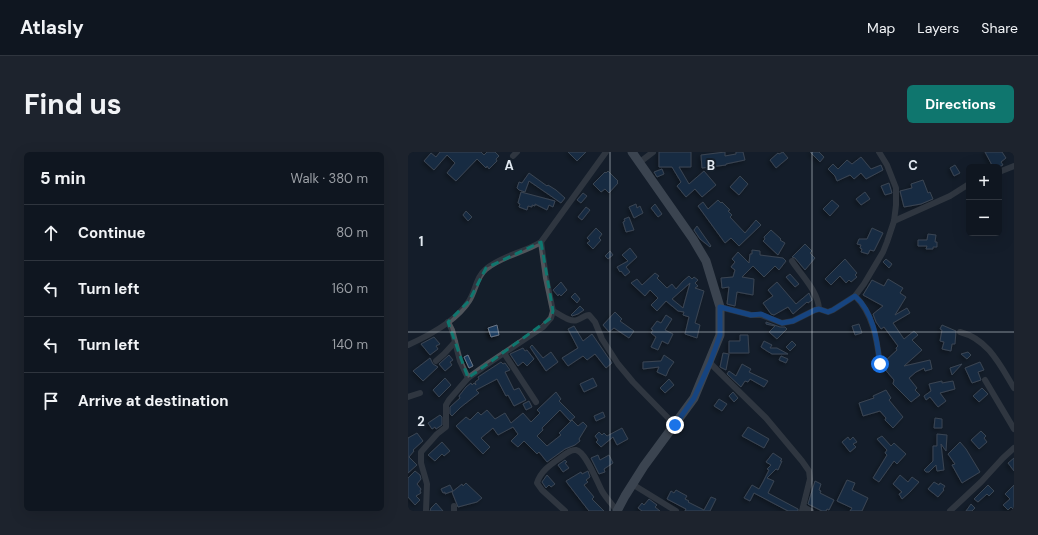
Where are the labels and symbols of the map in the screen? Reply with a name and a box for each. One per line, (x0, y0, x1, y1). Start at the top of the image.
text: A (504, 157, 514, 174)
text: B (707, 157, 715, 174)
text: C (908, 157, 918, 174)
text: 1 (419, 233, 423, 250)
route start (871, 355, 889, 373)
text: 2 (417, 413, 425, 430)
route end (666, 416, 684, 434)

